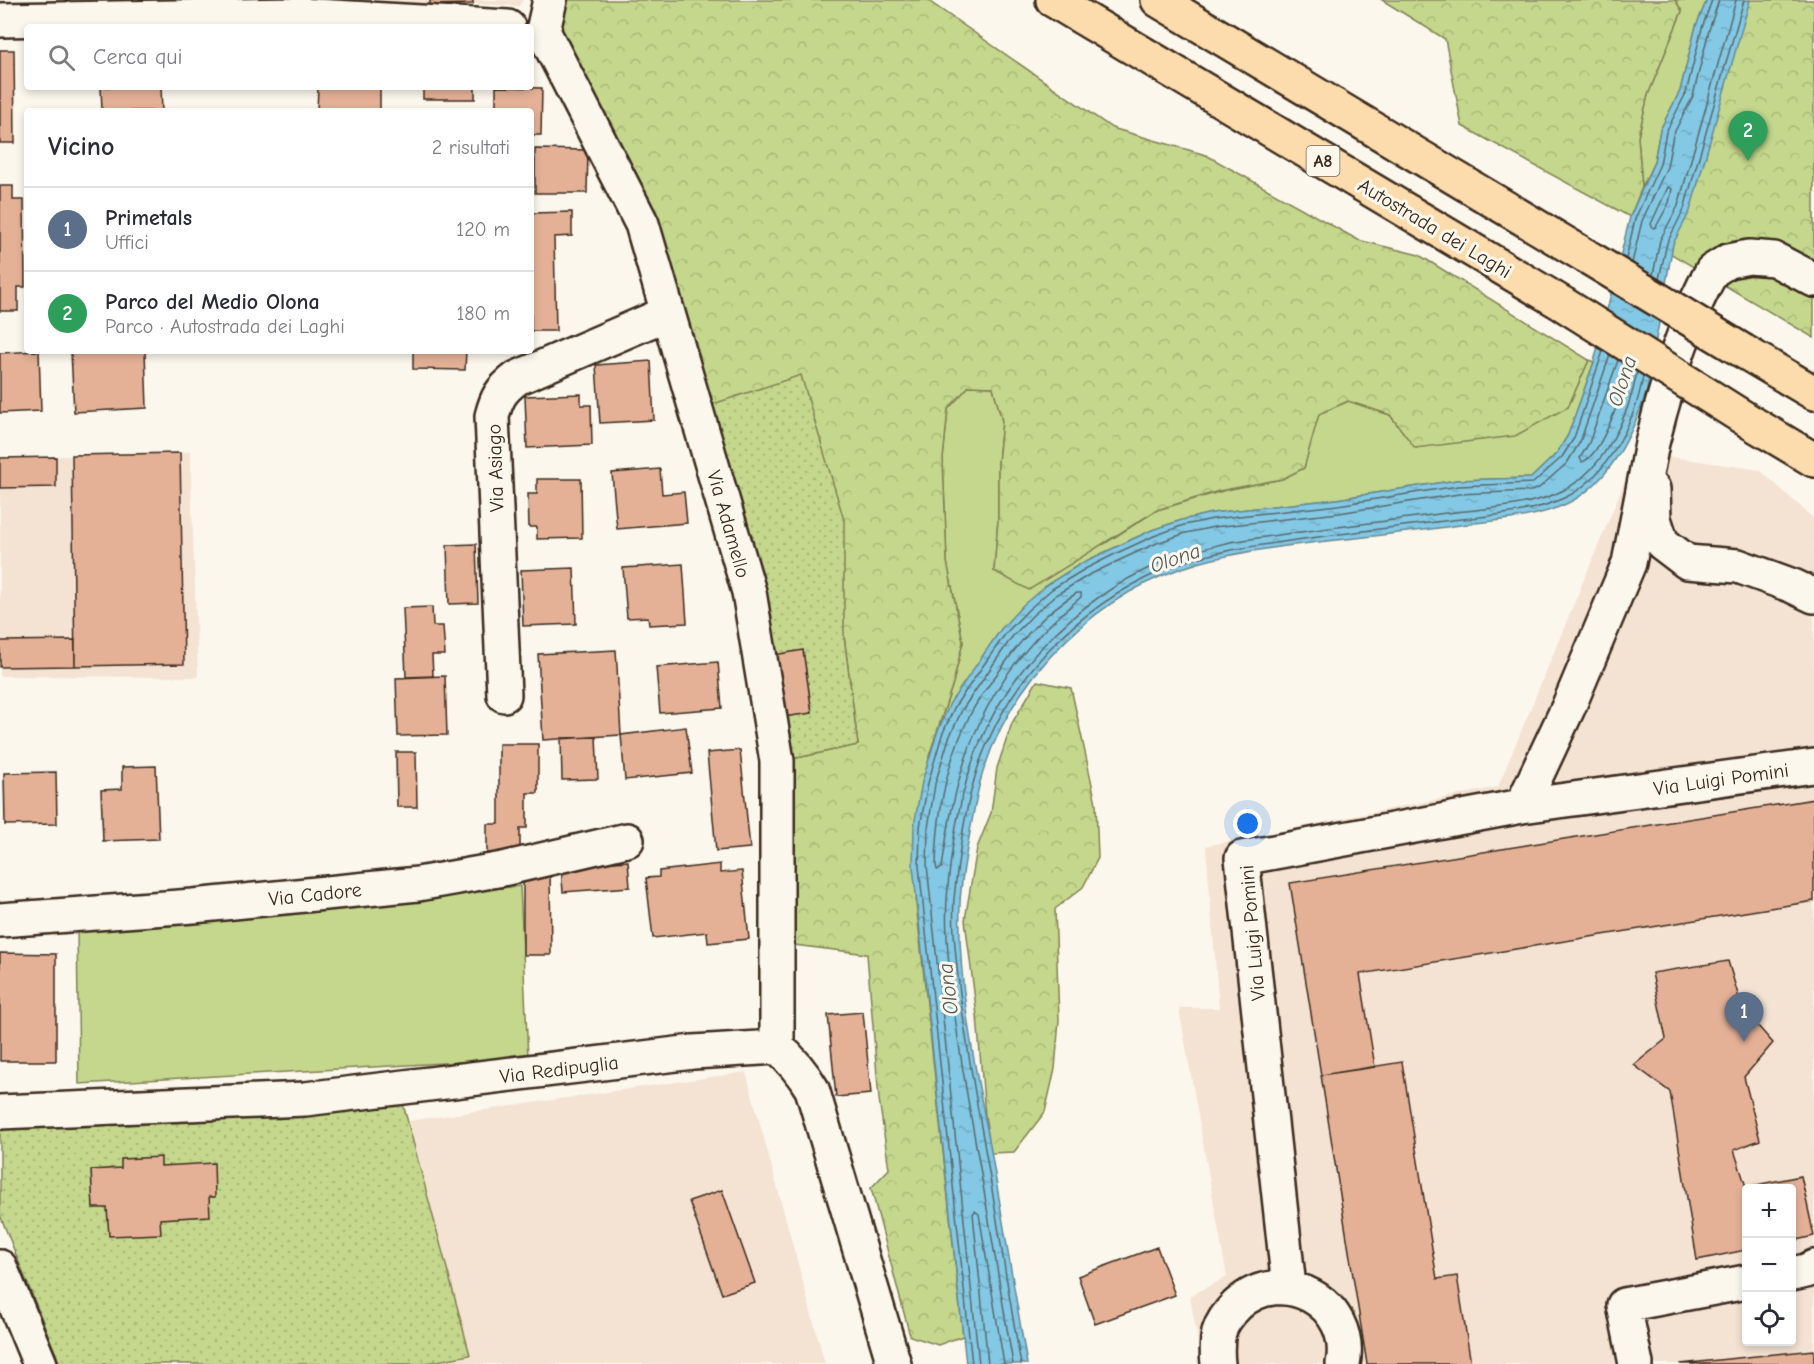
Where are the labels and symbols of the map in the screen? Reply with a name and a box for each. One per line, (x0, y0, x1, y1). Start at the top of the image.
pin: 2 (1728, 112, 1768, 161)
road number: A8 (1306, 146, 1340, 176)
street label: Autostrada dei Laghi (1354, 174, 1516, 283)
water label: Olona (1603, 353, 1641, 409)
street label: Via Asiago (482, 423, 509, 512)
street label: Via Adamello (702, 468, 755, 581)
water label: Olona (1147, 538, 1203, 578)
street label: Via Luigi Pomini (1652, 759, 1790, 800)
your location (1233, 809, 1262, 838)
street label: Via Luigi Pomini (1235, 864, 1270, 1002)
street label: Via Cadore (267, 878, 363, 911)
water label: Olona (933, 962, 963, 1016)
pin: 1 (1724, 992, 1764, 1042)
street label: Via Redipuglia (498, 1051, 620, 1088)

